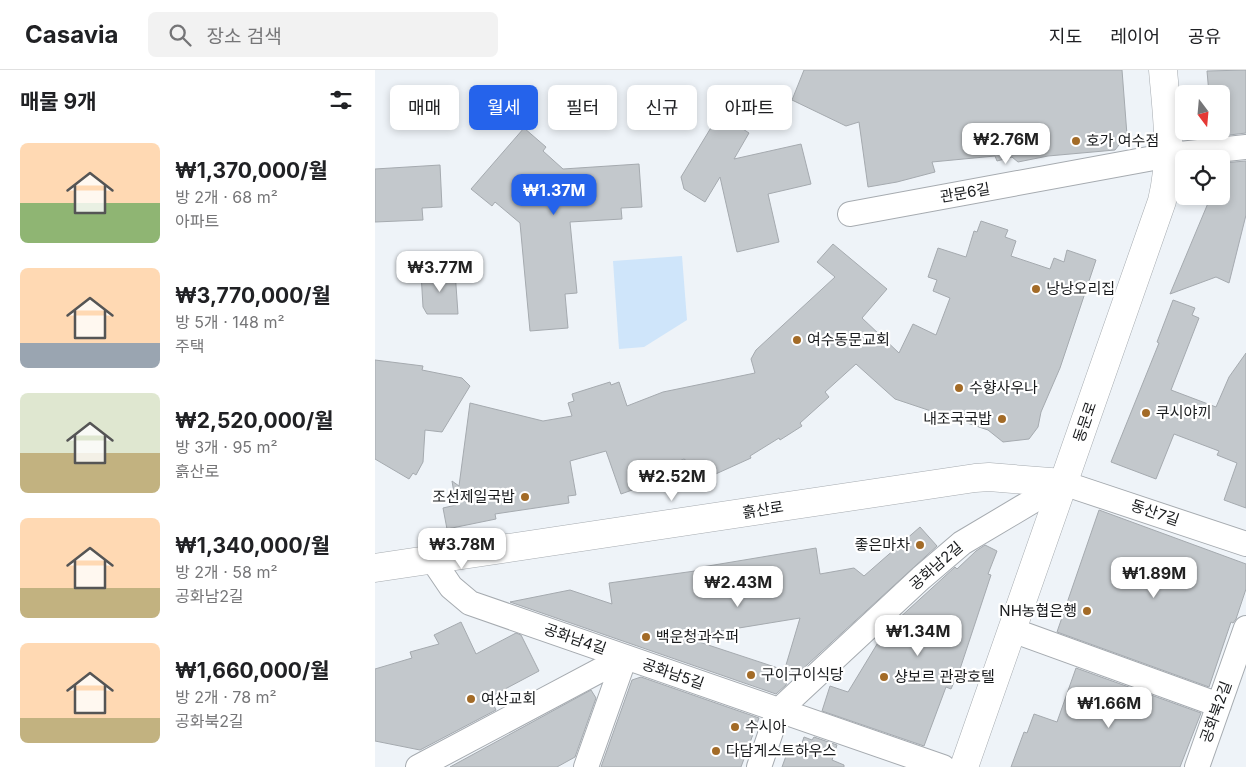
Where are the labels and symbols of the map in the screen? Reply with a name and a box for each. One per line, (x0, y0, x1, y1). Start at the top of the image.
north arrow (1175, 85, 1230, 140)
pin: ₩2.76M (965, 122, 1047, 165)
place label: 호가 여수점 (1086, 131, 1159, 150)
marker: 호가 여수점 (1070, 135, 1082, 147)
pin: ₩1.37M (513, 174, 595, 216)
street label: 관문6길 (938, 179, 992, 206)
pin: ₩3.77M (399, 250, 481, 293)
place label: 낭낭오리집 (1046, 279, 1115, 298)
marker: 낭낭오리집 (1030, 283, 1042, 295)
place label: 여수동문교회 (807, 330, 890, 349)
marker: 여수동문교회 (791, 334, 803, 346)
place label: 수향사우나 (969, 378, 1038, 397)
marker: 수향사우나 (953, 382, 965, 394)
street label: 동문로 (1069, 399, 1100, 445)
place label: 쿠시야끼 (1156, 403, 1211, 422)
marker: 쿠시야끼 (1140, 407, 1152, 419)
place label: 내조국국밥 (923, 409, 992, 428)
marker: 내조국국밥 (996, 413, 1008, 425)
pin: ₩2.52M (631, 460, 713, 502)
place label: 조선제일국밥 (432, 487, 515, 506)
marker: 조선제일국밥 (519, 491, 531, 503)
street label: 동산7길 (1128, 495, 1182, 530)
street label: 흙산로 (741, 497, 785, 522)
pin: ₩3.78M (421, 528, 503, 570)
place label: 좋은마차 (855, 535, 910, 554)
street label: 공화남2길 (905, 537, 966, 594)
marker: 좋은마차 (914, 539, 926, 551)
pin: ₩1.89M (1113, 556, 1195, 599)
pin: ₩2.43M (697, 566, 779, 608)
place label: NH농협은행 (999, 601, 1077, 620)
marker: NH농협은행 (1081, 605, 1093, 617)
pin: ₩1.34M (877, 614, 959, 657)
street label: 공화남4길 (541, 619, 609, 658)
place label: 백운청과수퍼 (656, 627, 739, 646)
marker: 백운청과수퍼 (640, 631, 652, 643)
street label: 공화남5길 (640, 654, 707, 693)
place label: 구이구이식당 (761, 665, 844, 684)
place label: 샹보르 관광호텔 (894, 667, 995, 686)
marker: 구이구이식당 (745, 669, 757, 681)
marker: 샹보르 관광호텔 (878, 671, 890, 683)
street label: 공화북2길 (1196, 678, 1235, 745)
pin: ₩1.66M (1068, 686, 1150, 729)
place label: 여산교회 (481, 689, 536, 708)
marker: 여산교회 (465, 693, 477, 705)
place label: 수시아 (745, 717, 787, 736)
marker: 수시아 (729, 721, 741, 733)
place label: 다담게스트하우스 (726, 741, 837, 760)
marker: 다담게스트하우스 (710, 745, 722, 757)

